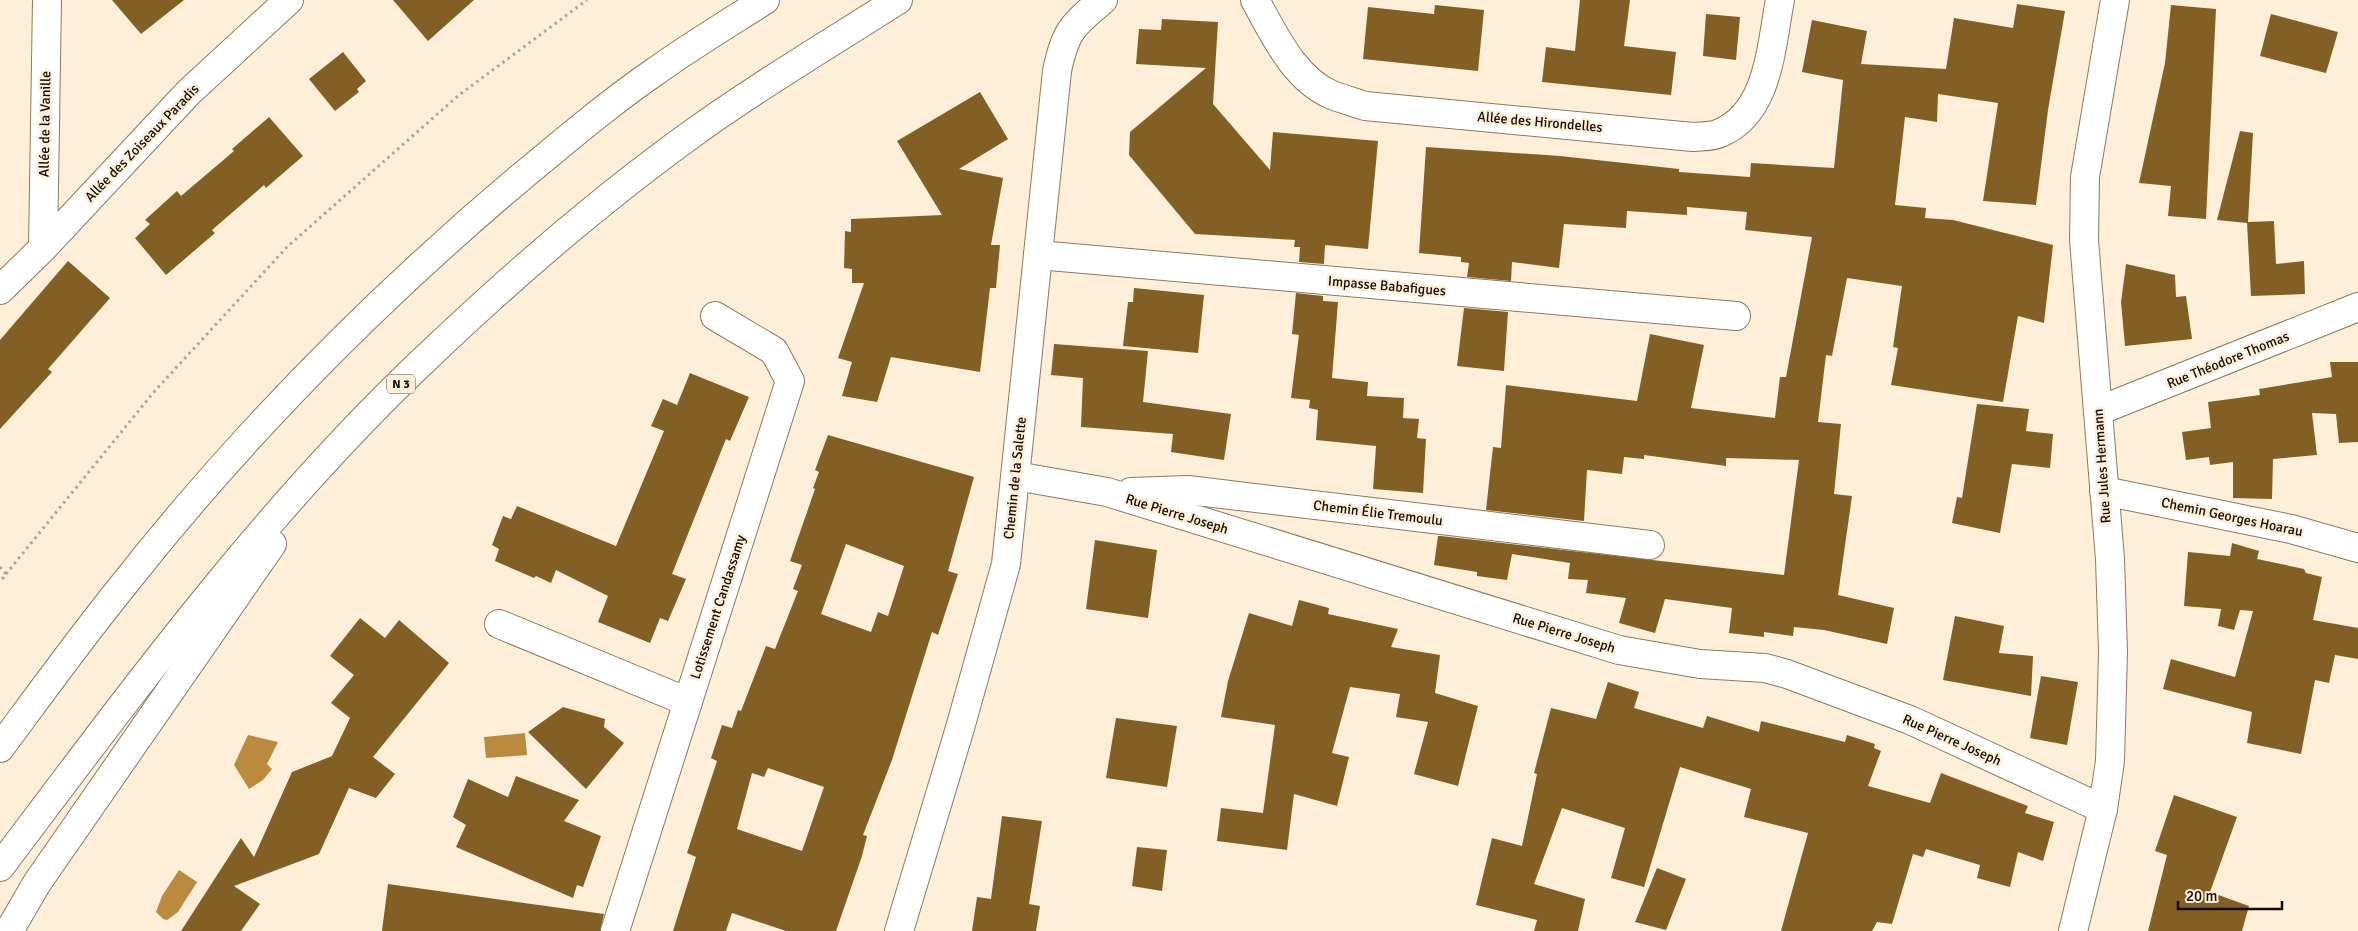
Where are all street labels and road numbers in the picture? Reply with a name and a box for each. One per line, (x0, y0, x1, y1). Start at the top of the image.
street label: Allée de la Vanille (36, 71, 54, 177)
street label: Allée des Zoiseaux Paradis (81, 81, 203, 205)
street label: Allée des Hirondelles (1477, 108, 1603, 136)
street label: Impasse Babafigues (1327, 272, 1447, 300)
street label: Rue Théodore Thomas (2164, 328, 2292, 392)
road number: N 3 (387, 374, 415, 394)
street label: Rue Jules Hermann (2090, 408, 2114, 524)
street label: Chemin de la Salette (1000, 416, 1030, 540)
street label: Rue Pierre Joseph (1124, 490, 1230, 538)
street label: Chemin Georges Hoarau (2160, 494, 2304, 540)
street label: Chemin Élie Tremoulu (1312, 497, 1444, 529)
street label: Lotissement Candassamy (687, 532, 749, 681)
street label: Rue Pierre Joseph (1511, 609, 1617, 657)
street label: Rue Pierre Joseph (1900, 711, 2004, 769)

